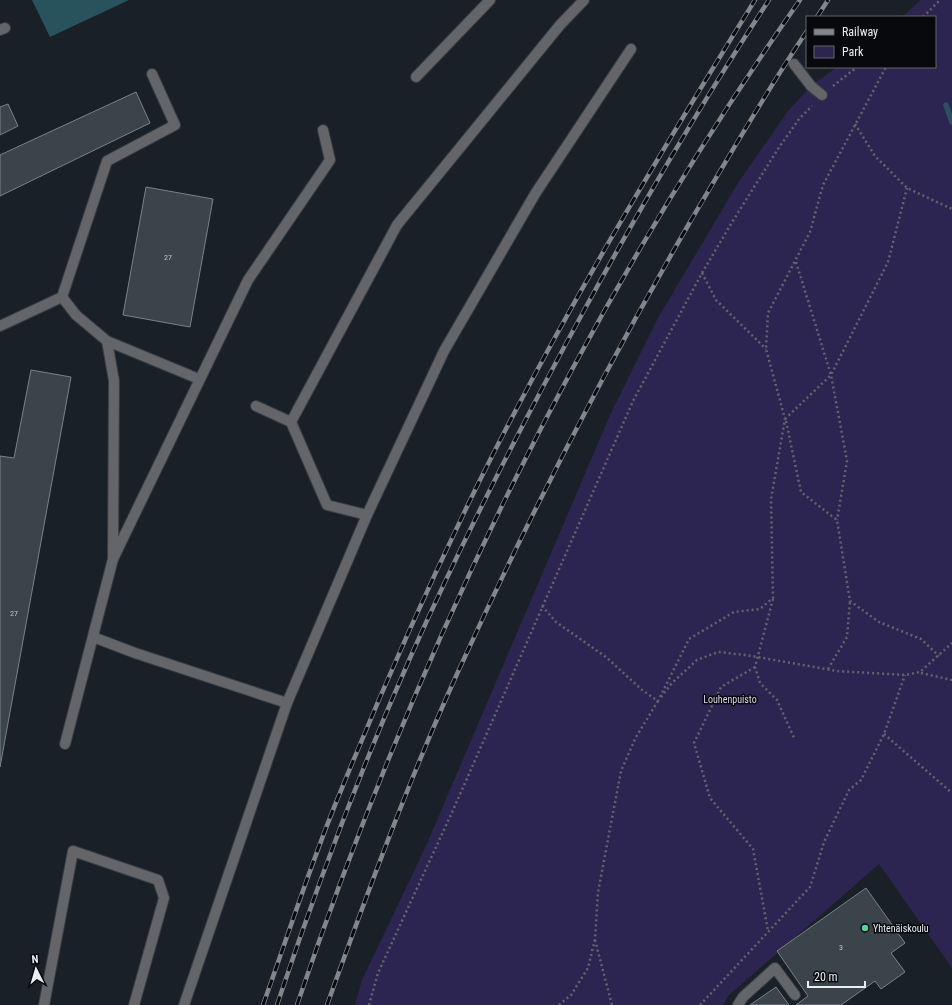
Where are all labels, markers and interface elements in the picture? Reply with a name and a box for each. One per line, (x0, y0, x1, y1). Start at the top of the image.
legend (806, 16, 936, 68)
text: Railway (842, 25, 878, 39)
text: Park (842, 45, 864, 59)
house number: 27 (164, 253, 172, 262)
house number: 27 (10, 609, 18, 618)
park label: Louhenpuisto (703, 694, 757, 705)
marker: Yhtenäiskoulu (860, 923, 870, 933)
place label: Yhtenäiskoulu (873, 923, 929, 934)
house number: 3 (839, 943, 843, 952)
north arrow (16, 949, 56, 989)
text: N (31, 953, 39, 966)
scale bar (808, 963, 865, 989)
text: 20 m (814, 970, 838, 984)

